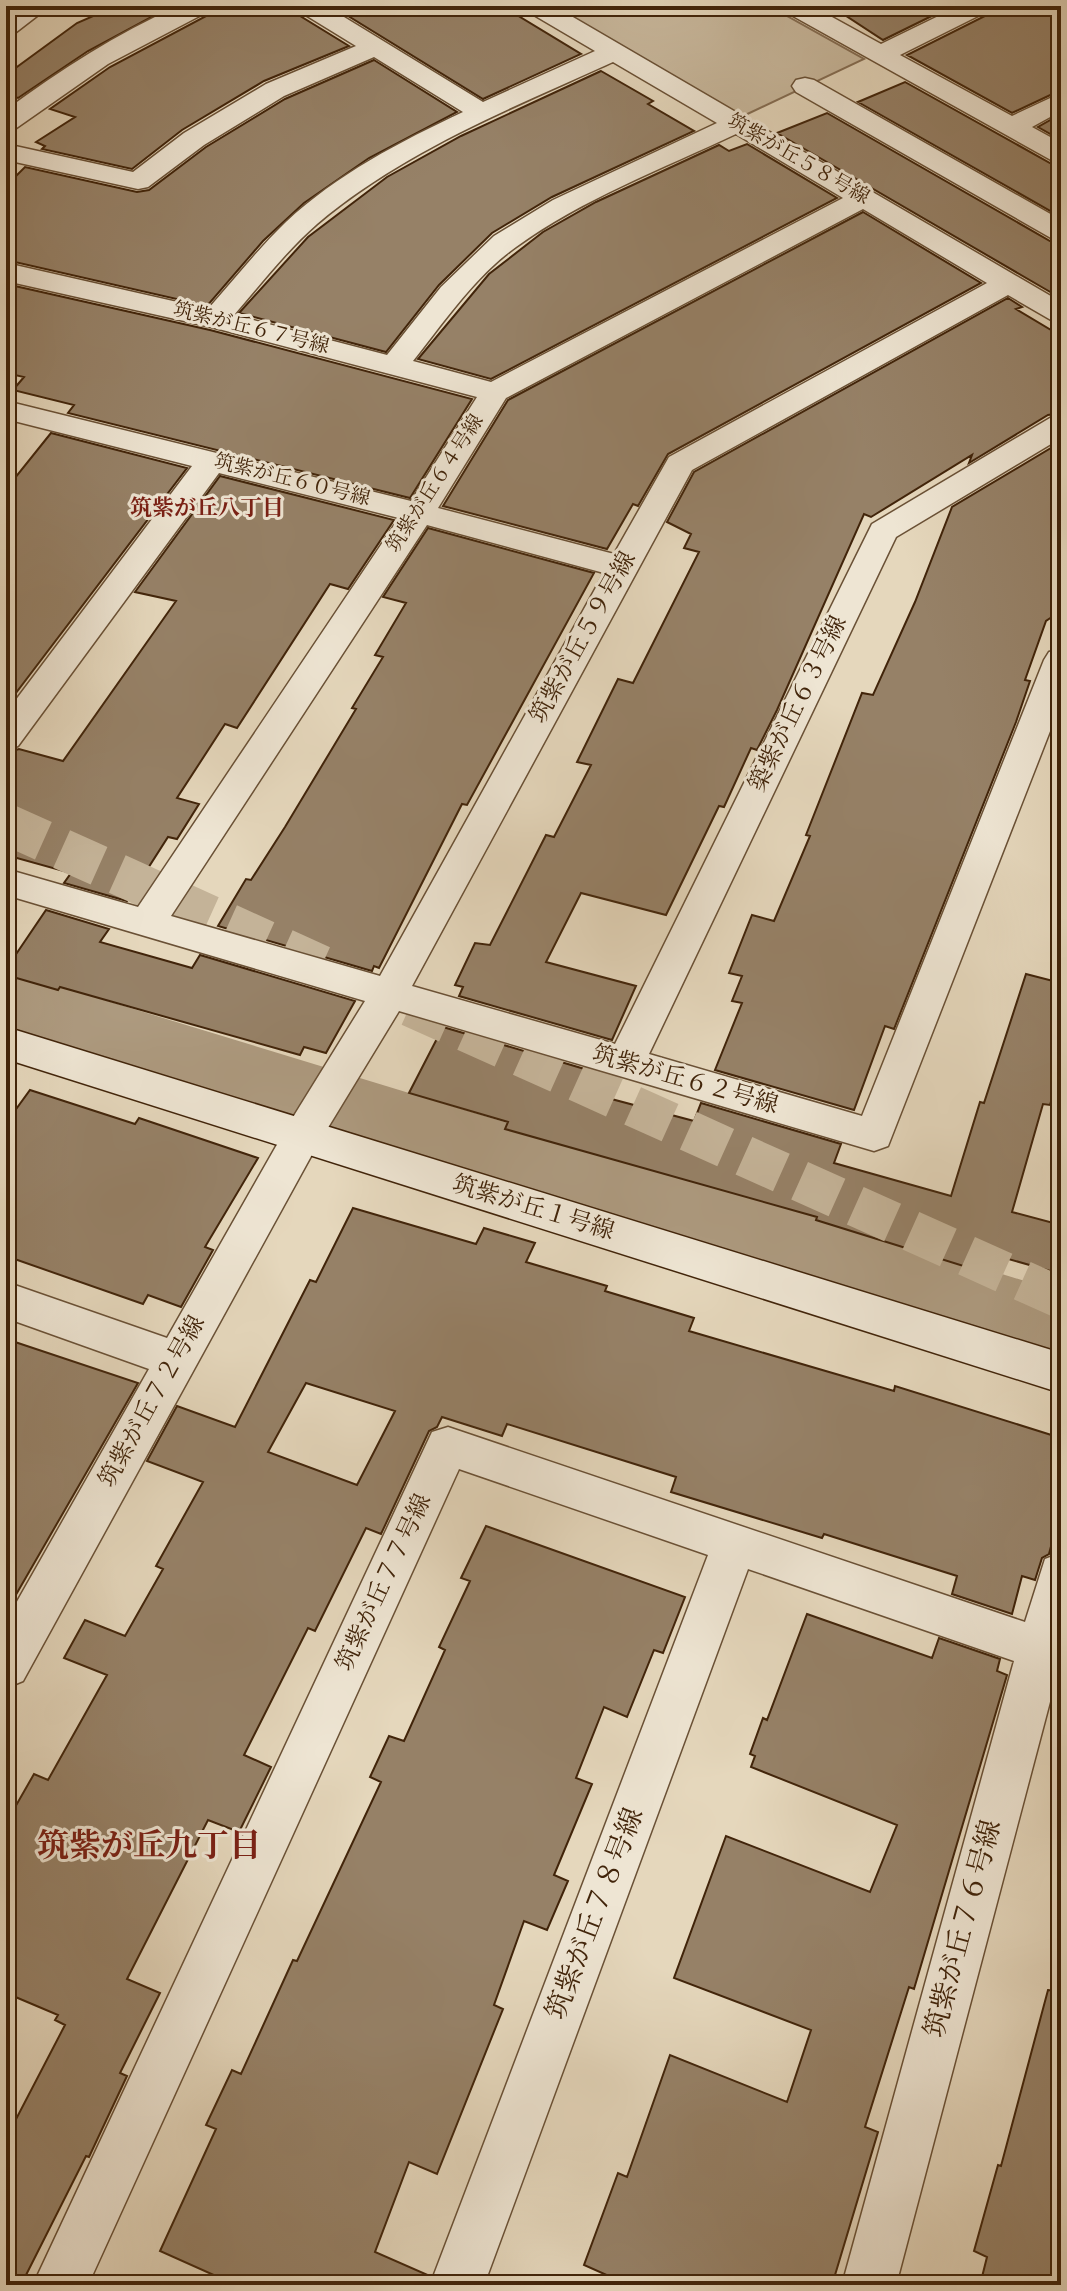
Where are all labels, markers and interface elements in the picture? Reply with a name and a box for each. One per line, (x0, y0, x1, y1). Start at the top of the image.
street label: 筑紫が丘５８号線 (722, 108, 874, 212)
street label: 筑紫が丘６７号線 (170, 296, 332, 362)
street label: 筑紫が丘６４号線 (381, 409, 491, 559)
street label: 筑紫が丘６０号線 (211, 448, 373, 514)
district label: 筑紫が丘八丁目 (130, 494, 284, 525)
street label: 筑紫が丘５９号線 (523, 546, 645, 730)
street label: 築紫が丘６３号線 (742, 610, 856, 798)
street label: 筑紫が丘６２号線 (588, 1038, 782, 1124)
street label: 筑紫が丘１号線 (448, 1168, 618, 1250)
street label: 筑紫が丘７２号線 (92, 1310, 214, 1494)
street label: 筑紫が丘７７号線 (329, 1489, 441, 1677)
street label: 筑紫が丘７８号線 (538, 1802, 654, 2026)
street label: 筑紫が丘７６号線 (916, 1816, 1012, 2042)
district label: 筑紫が丘九丁目 (37, 1826, 261, 1870)

